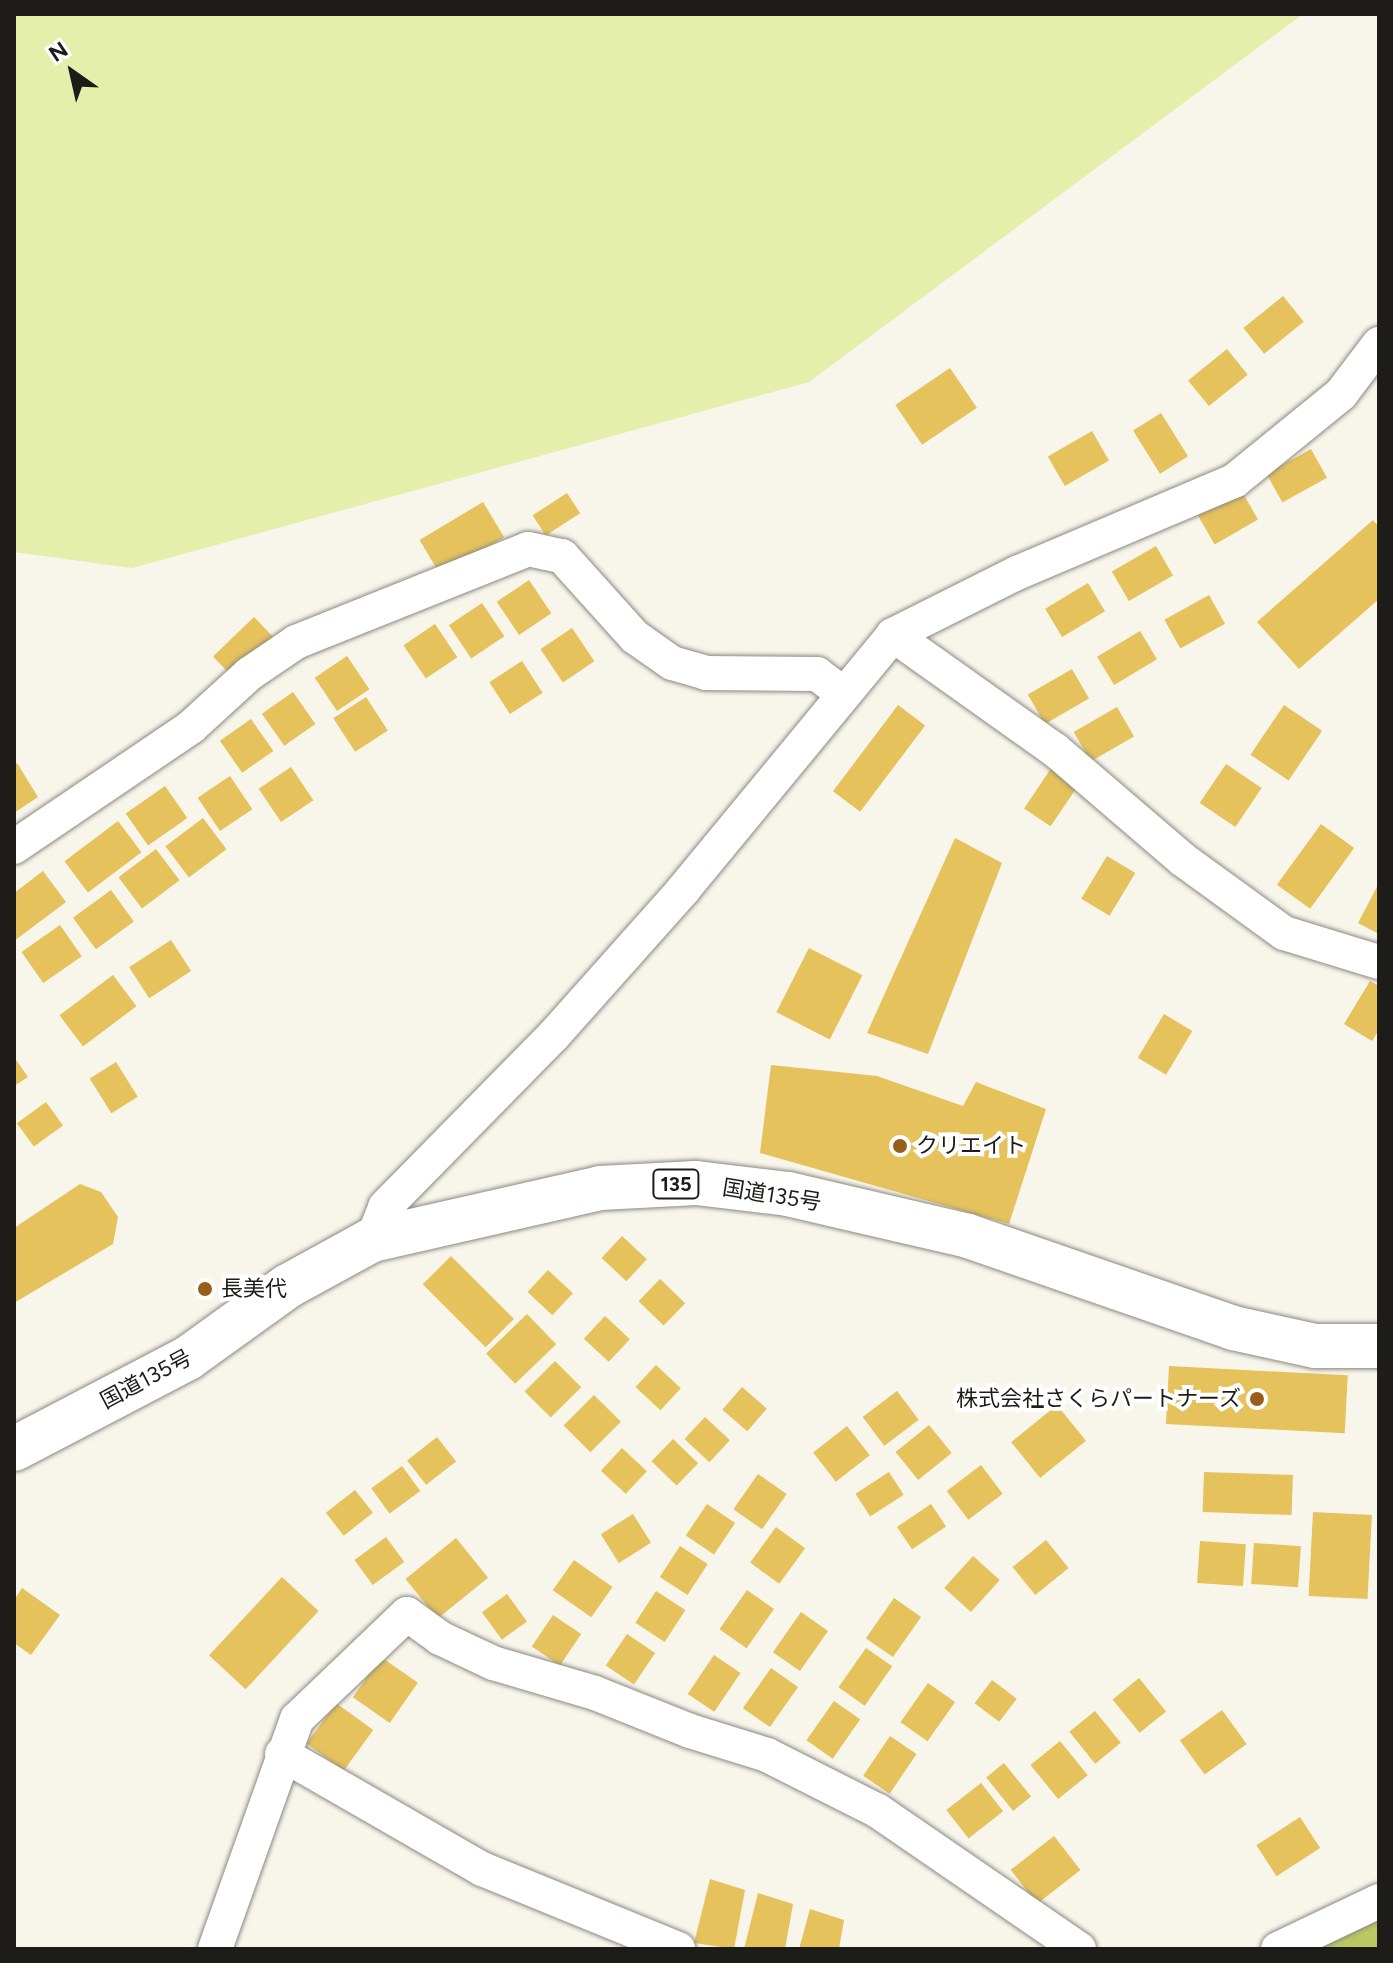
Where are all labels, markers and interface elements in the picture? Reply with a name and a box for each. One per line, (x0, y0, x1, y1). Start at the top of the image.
north arrow (32, 32, 112, 112)
text: N (44, 36, 73, 68)
place label: クリエイト (916, 1133, 1026, 1159)
marker: クリエイト (891, 1137, 909, 1155)
road number: 135 (652, 1168, 700, 1200)
street label: 国道135号 (721, 1174, 823, 1216)
place label: 長美代 (221, 1276, 287, 1302)
marker: 長美代 (196, 1280, 214, 1298)
street label: 国道135号 (96, 1344, 196, 1414)
place label: 株式会社さくらパートナーズ (955, 1386, 1241, 1412)
marker: 株式会社さくらパートナーズ (1248, 1390, 1266, 1408)

